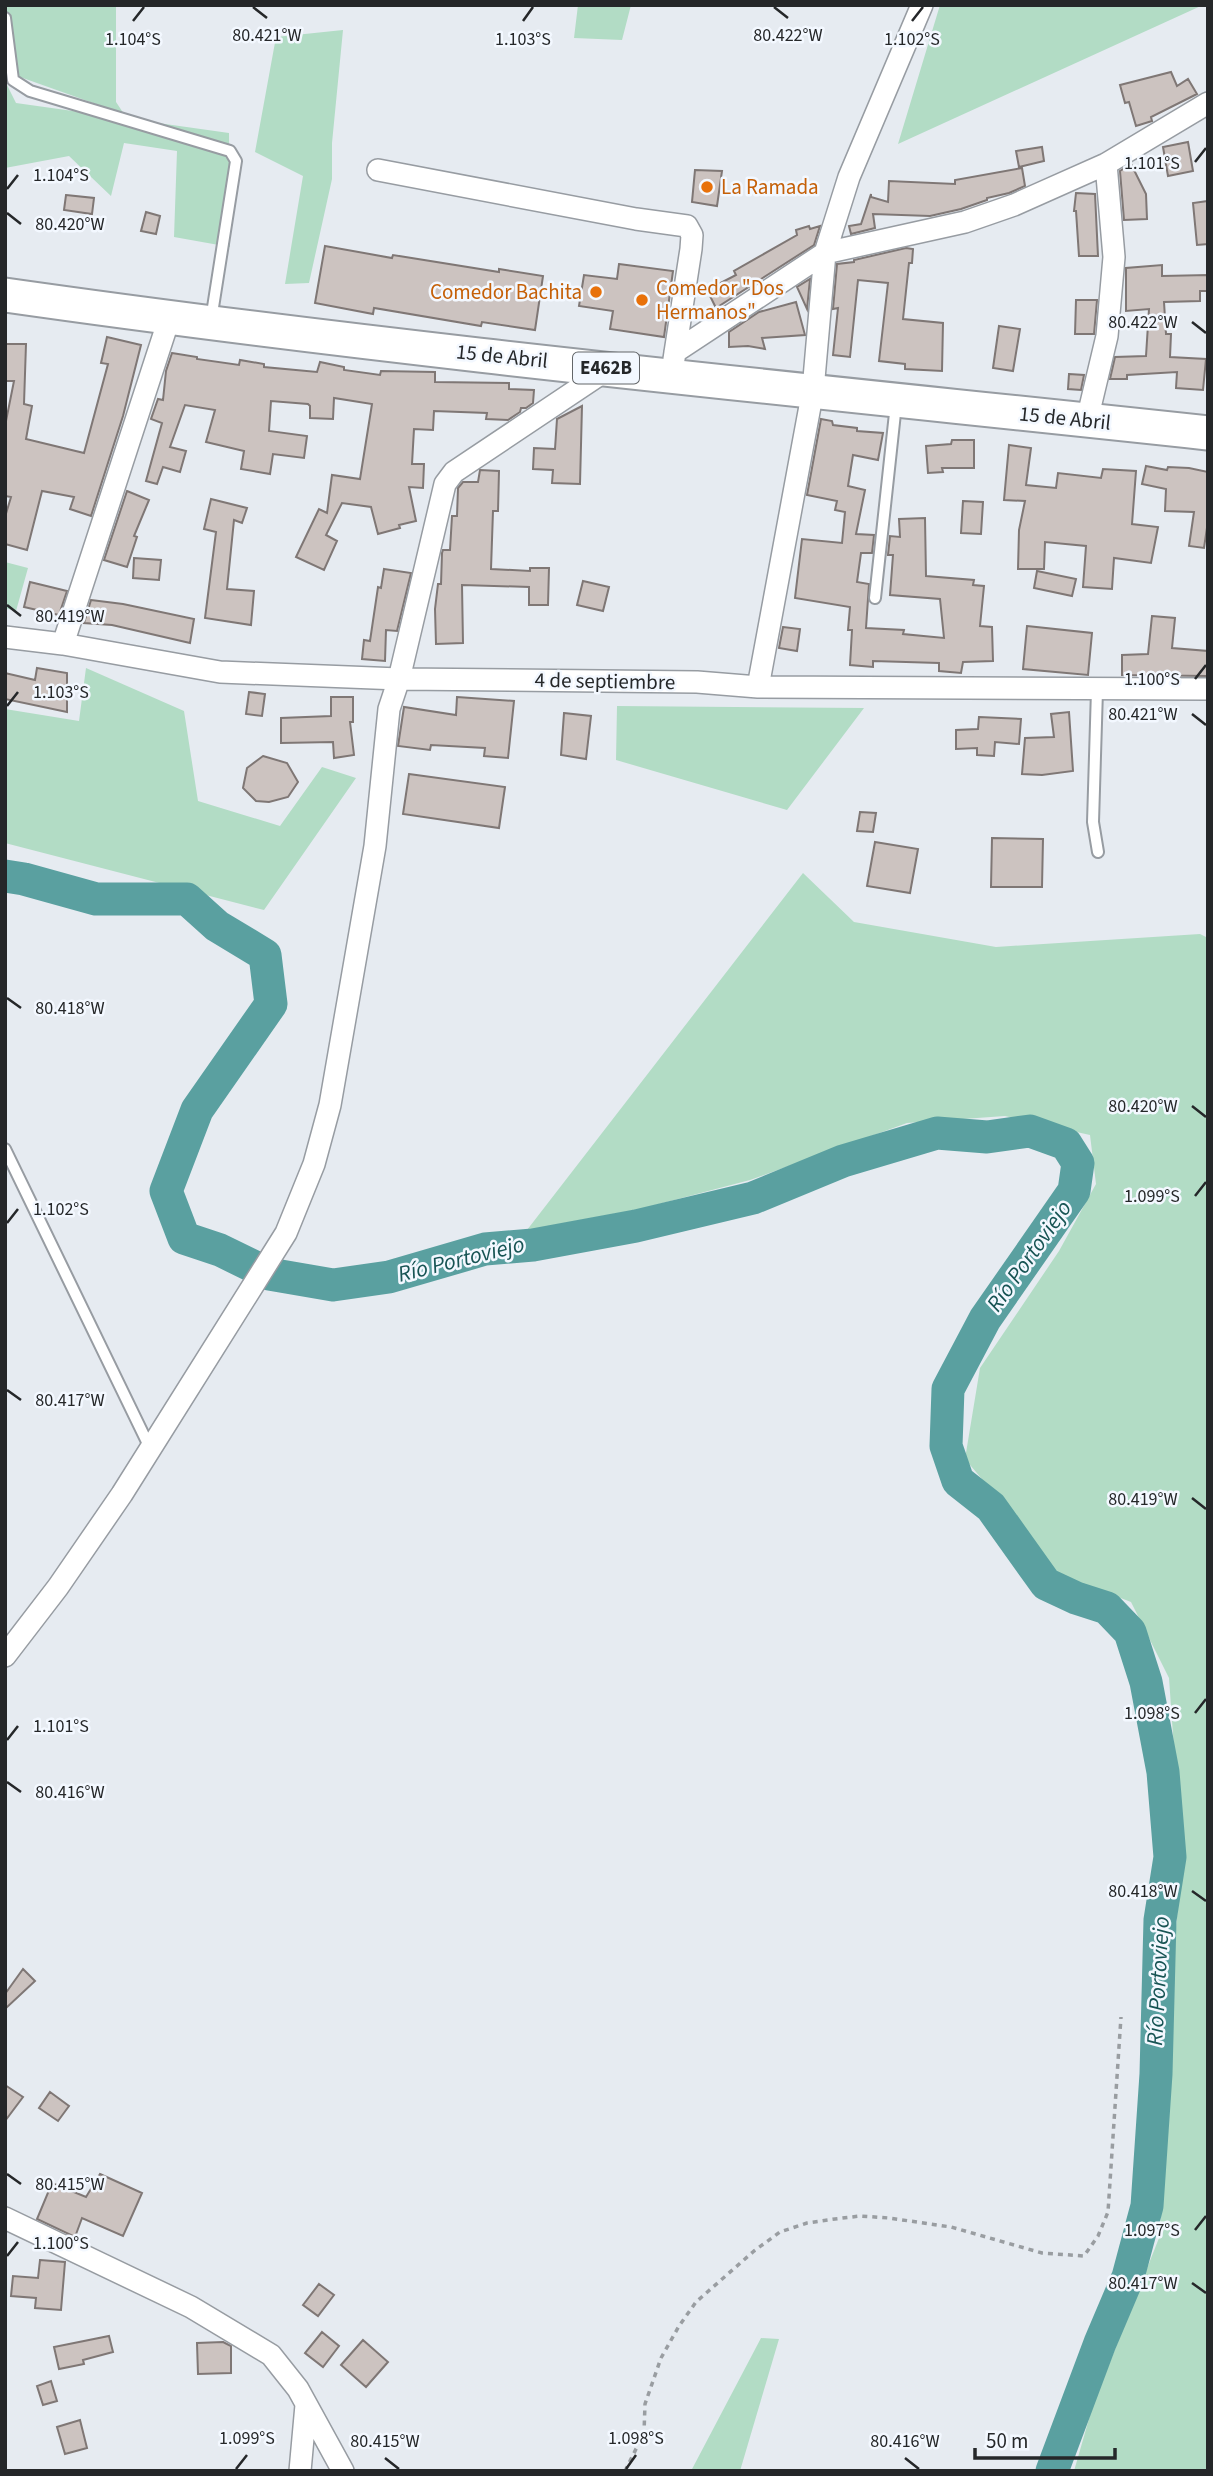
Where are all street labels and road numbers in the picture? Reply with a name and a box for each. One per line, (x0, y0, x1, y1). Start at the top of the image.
street label: 15 de Abril (455, 336, 549, 376)
road number: E462B (573, 352, 639, 384)
street label: 15 de Abril (1018, 398, 1112, 438)
street label: 4 de septiembre (534, 665, 676, 697)

